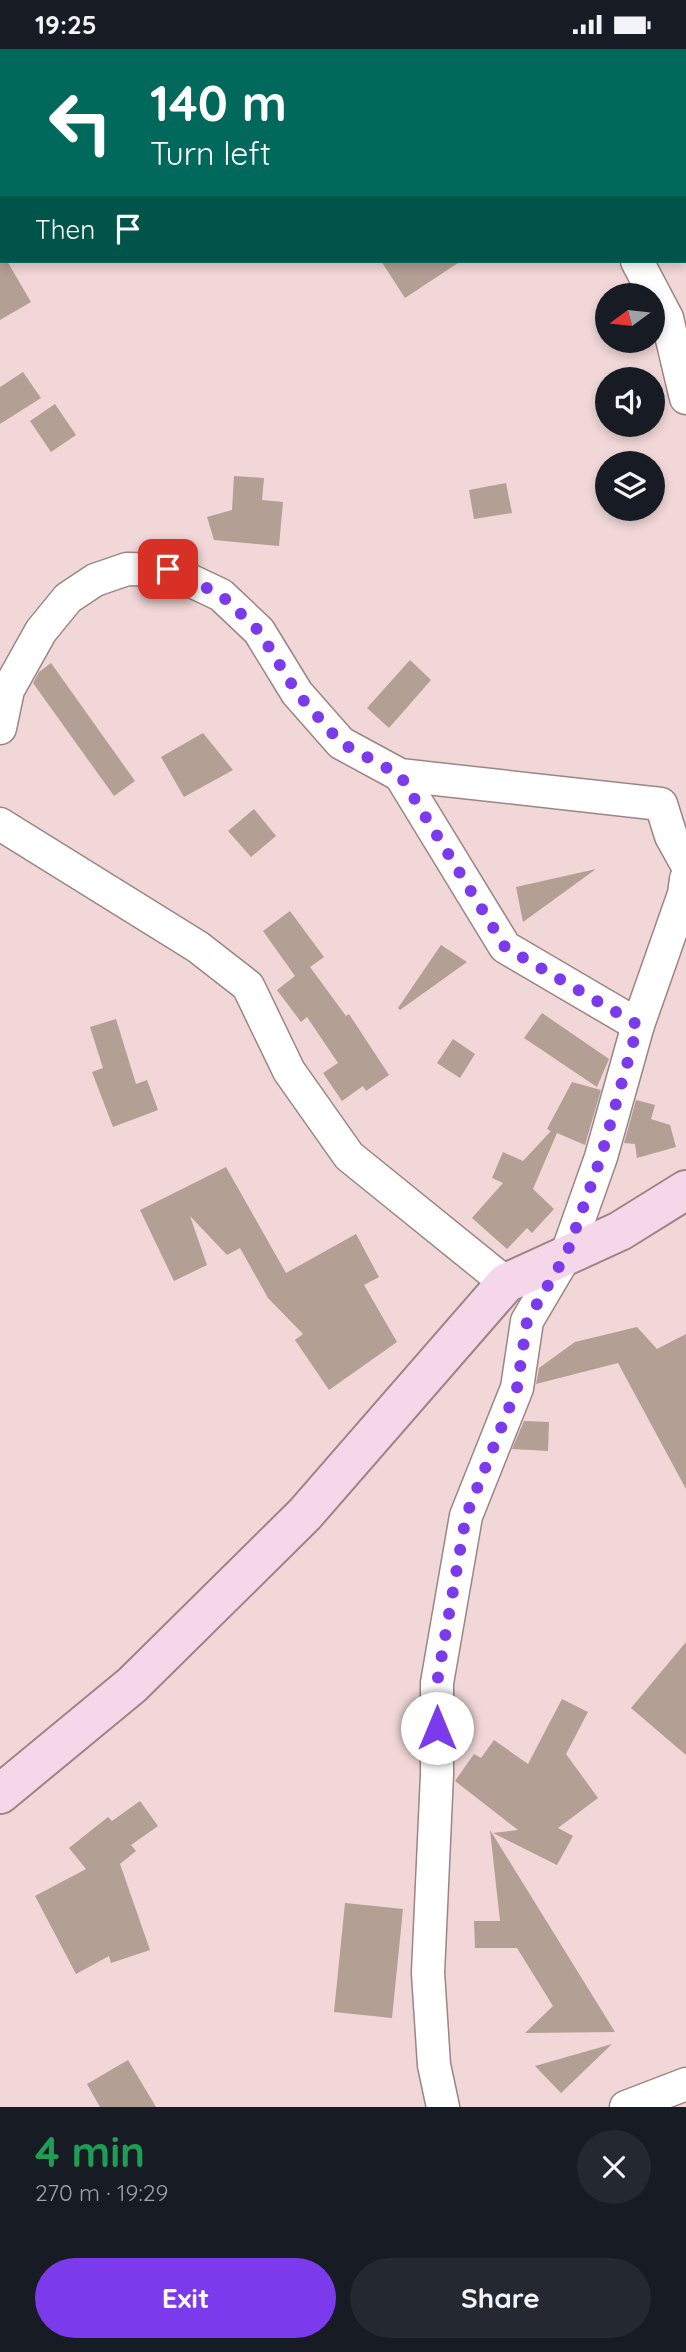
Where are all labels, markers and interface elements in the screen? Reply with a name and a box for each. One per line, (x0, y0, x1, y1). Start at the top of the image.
text: 19:25 (35, 8, 97, 41)
text: 140 m (150, 72, 287, 133)
icon: left (35, 77, 126, 168)
text: Turn left (150, 133, 271, 173)
icon: arrive (109, 210, 147, 248)
text: Then (35, 213, 95, 246)
north arrow (595, 283, 665, 353)
map controls (595, 283, 665, 521)
button: sound (595, 367, 665, 437)
button: layers (595, 451, 665, 521)
pin (138, 539, 198, 599)
icon: arrive (149, 550, 187, 588)
position arrow (400, 1691, 474, 1765)
text: 4 min (35, 2125, 145, 2178)
button: close (577, 2130, 651, 2204)
text: 270 m · 19:29 (35, 2178, 168, 2207)
button: Exit (35, 2258, 336, 2338)
button: Share (350, 2258, 651, 2338)

